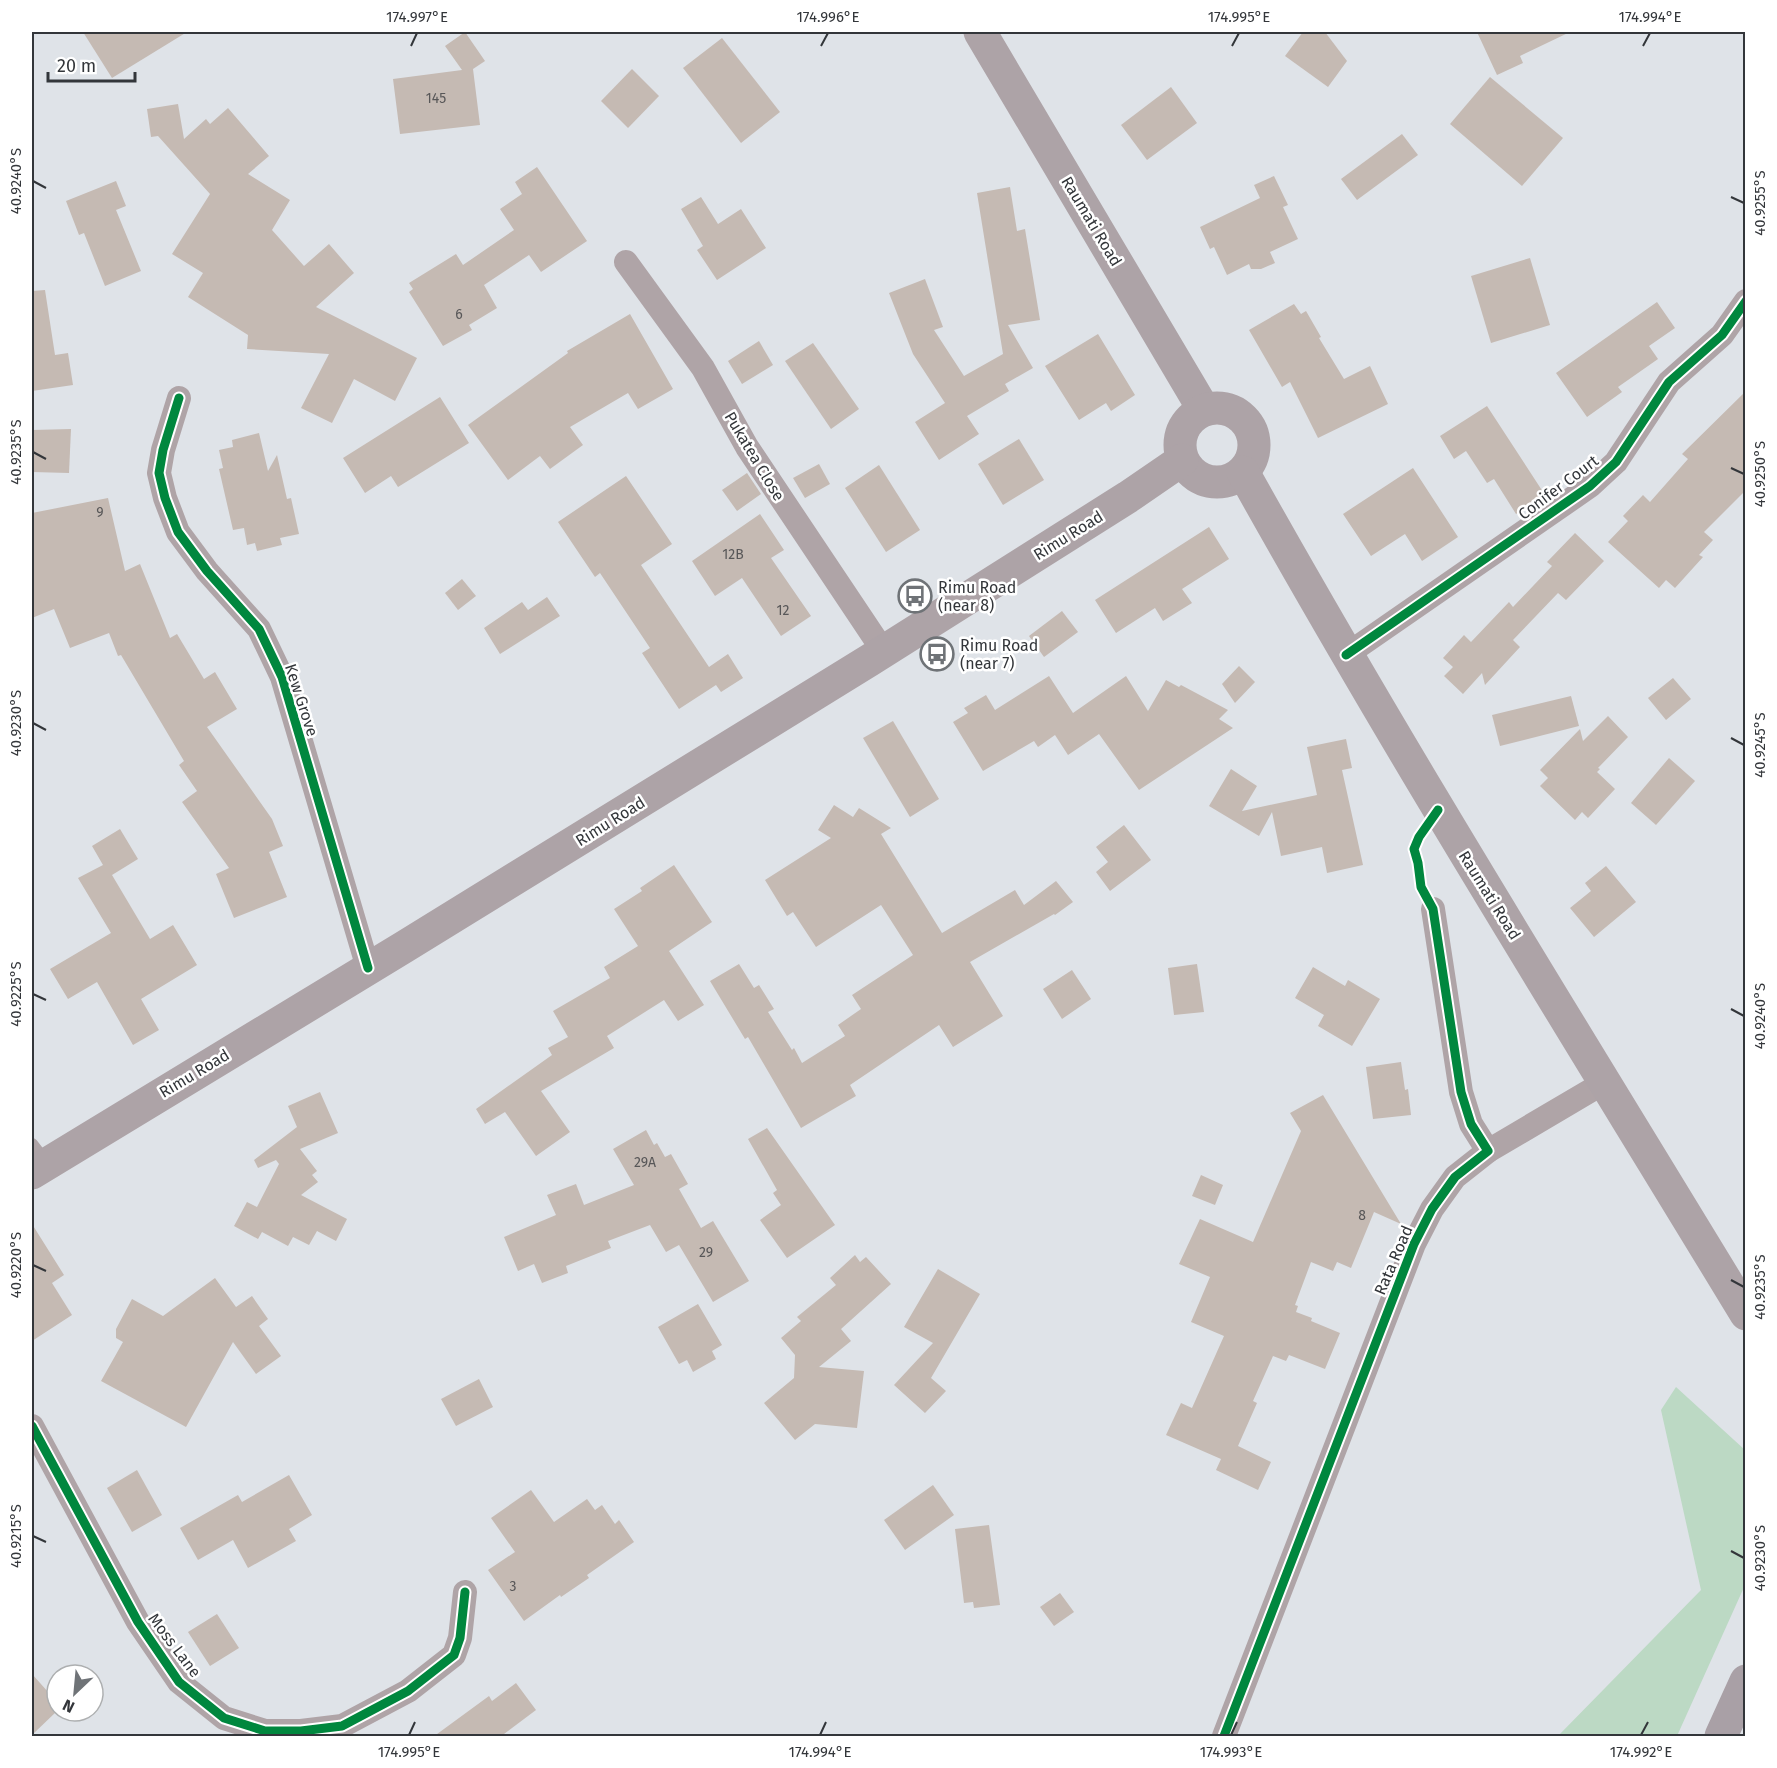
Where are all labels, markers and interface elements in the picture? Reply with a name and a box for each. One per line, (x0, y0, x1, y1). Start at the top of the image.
text: 174.997°E (386, 8, 448, 26)
text: 174.996°E (796, 8, 860, 26)
text: 174.995°E (1208, 8, 1270, 26)
text: 174.994°E (1618, 8, 1682, 26)
scale bar (48, 45, 135, 83)
text: 20 m (57, 55, 96, 77)
house number: 145 (426, 90, 446, 107)
text: 40.9240°S (7, 148, 25, 214)
text: 40.9255°S (1751, 170, 1769, 236)
street label: Raumati Road (1057, 173, 1126, 270)
house number: 6 (455, 306, 463, 323)
street label: Pukatea Close (720, 408, 789, 504)
text: 40.9235°S (7, 419, 25, 485)
text: 40.9250°S (1751, 441, 1769, 507)
street label: Conifer Court (1514, 451, 1602, 524)
house number: 9 (96, 504, 104, 521)
street label: Rimu Road (1030, 507, 1107, 564)
house number: 12B (722, 546, 744, 563)
bus stop icon: Rimu Road (near 8) (897, 578, 933, 614)
place label: Rimu Road (near 8) (938, 578, 1016, 615)
house number: 12 (777, 602, 790, 619)
bus stop icon: Rimu Road (near 7) (919, 636, 955, 672)
place label: Rimu Road (near 7) (960, 636, 1038, 673)
street label: Kew Grove (281, 661, 322, 739)
text: 40.9230°S (7, 690, 25, 756)
text: 40.9245°S (1751, 712, 1769, 778)
street label: Rimu Road (572, 793, 649, 850)
street label: Raumati Road (1455, 847, 1524, 943)
text: 40.9225°S (7, 961, 25, 1027)
text: 40.9240°S (1751, 983, 1769, 1049)
street label: Rimu Road (156, 1045, 233, 1102)
house number: 29A (634, 1154, 656, 1171)
house number: 8 (1358, 1207, 1366, 1224)
street label: Rata Road (1370, 1223, 1417, 1298)
text: 40.9220°S (7, 1232, 25, 1298)
house number: 29 (699, 1244, 713, 1261)
text: 40.9235°S (1751, 1254, 1769, 1320)
text: 40.9215°S (7, 1504, 25, 1568)
text: 40.9230°S (1751, 1525, 1769, 1591)
house number: 3 (510, 1578, 517, 1595)
street label: Moss Lane (144, 1609, 205, 1681)
north arrow (45, 1663, 105, 1723)
text: N (60, 1695, 78, 1717)
text: 174.995°E (378, 1743, 440, 1761)
text: 174.994°E (788, 1743, 852, 1761)
text: 174.993°E (1200, 1743, 1262, 1761)
text: 174.992°E (1610, 1743, 1672, 1761)

